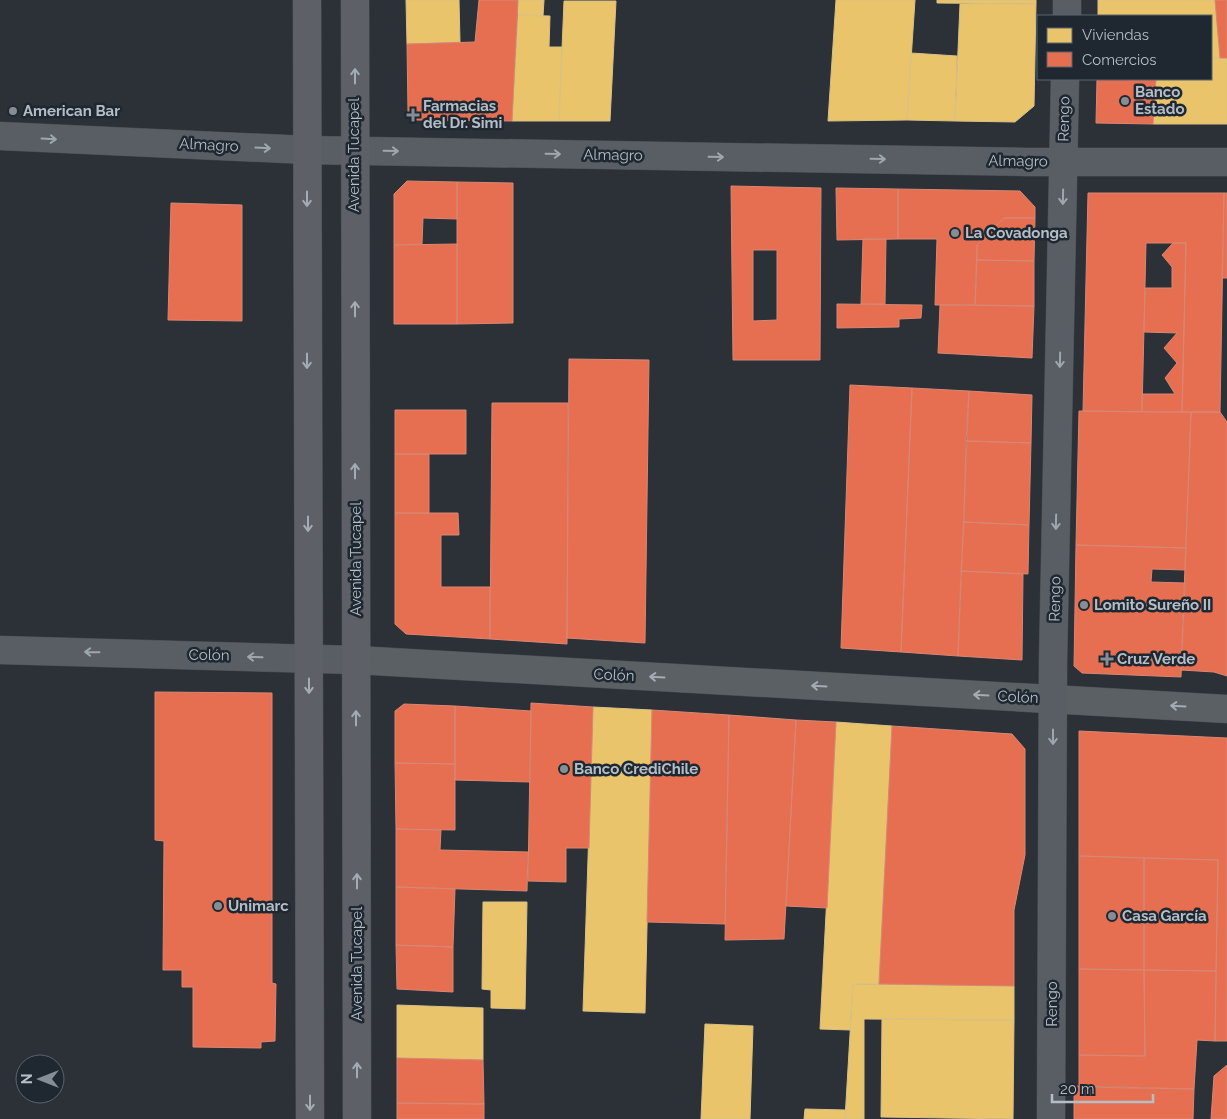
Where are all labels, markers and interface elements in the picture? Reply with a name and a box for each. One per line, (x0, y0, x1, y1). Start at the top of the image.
legend (1037, 15, 1212, 80)
text: Viviendas (1082, 26, 1149, 44)
text: Comercios (1082, 51, 1157, 69)
one-way arrow (350, 69, 360, 85)
place label: Banco Estado (1135, 83, 1185, 118)
marker: Banco Estado (1119, 95, 1131, 107)
street label: Rengo (1055, 96, 1073, 142)
street label: Avenida Tucapel (345, 97, 363, 212)
place label: Farmacias del Dr. Simi (423, 97, 502, 132)
place label: American Bar (23, 102, 120, 120)
marker: American Bar (7, 105, 19, 117)
marker: Farmacias del Dr. Simi (407, 109, 419, 121)
one-way arrow (40, 134, 56, 143)
street label: Almagro (179, 134, 239, 156)
one-way arrow (255, 144, 271, 153)
street label: Almagro (583, 145, 643, 165)
one-way arrow (382, 147, 398, 156)
one-way arrow (544, 149, 561, 159)
street label: Almagro (988, 151, 1048, 171)
one-way arrow (707, 152, 723, 161)
one-way arrow (870, 154, 886, 164)
one-way arrow (1058, 189, 1068, 205)
one-way arrow (302, 190, 312, 207)
place label: La Covadonga (965, 224, 1068, 242)
marker: La Covadonga (949, 227, 961, 239)
one-way arrow (350, 301, 360, 318)
one-way arrow (1055, 352, 1064, 368)
one-way arrow (302, 353, 312, 369)
one-way arrow (350, 464, 360, 480)
street label: Avenida Tucapel (347, 501, 365, 616)
one-way arrow (1052, 514, 1061, 530)
one-way arrow (303, 516, 313, 532)
street label: Rengo (1046, 576, 1064, 622)
place label: Lomito Sureño II (1094, 596, 1211, 614)
marker: Lomito Sureño II (1078, 599, 1090, 611)
street label: Colón (188, 646, 230, 664)
one-way arrow (85, 648, 101, 657)
place label: Cruz Verde (1117, 650, 1195, 668)
one-way arrow (247, 652, 263, 661)
marker: Cruz Verde (1101, 653, 1113, 665)
street label: Colón (593, 665, 635, 685)
one-way arrow (649, 672, 665, 682)
one-way arrow (304, 678, 314, 694)
one-way arrow (811, 681, 828, 691)
street label: Colón (997, 687, 1039, 707)
one-way arrow (973, 691, 989, 700)
one-way arrow (1171, 701, 1187, 711)
one-way arrow (351, 711, 361, 727)
one-way arrow (1048, 729, 1058, 745)
place label: Banco CrediChile (574, 760, 698, 778)
marker: Banco CrediChile (558, 763, 570, 775)
one-way arrow (352, 873, 362, 890)
place label: Unimarc (228, 897, 289, 915)
marker: Unimarc (212, 900, 224, 912)
street label: Avenida Tucapel (348, 906, 366, 1021)
place label: Casa García (1122, 907, 1207, 925)
marker: Casa García (1106, 910, 1118, 922)
street label: Rengo (1043, 981, 1061, 1027)
north arrow (15, 1054, 65, 1104)
one-way arrow (352, 1063, 362, 1079)
scale bar (1052, 1072, 1153, 1104)
text: N (19, 1074, 35, 1084)
text: 20 m (1060, 1080, 1095, 1098)
one-way arrow (305, 1094, 315, 1111)

